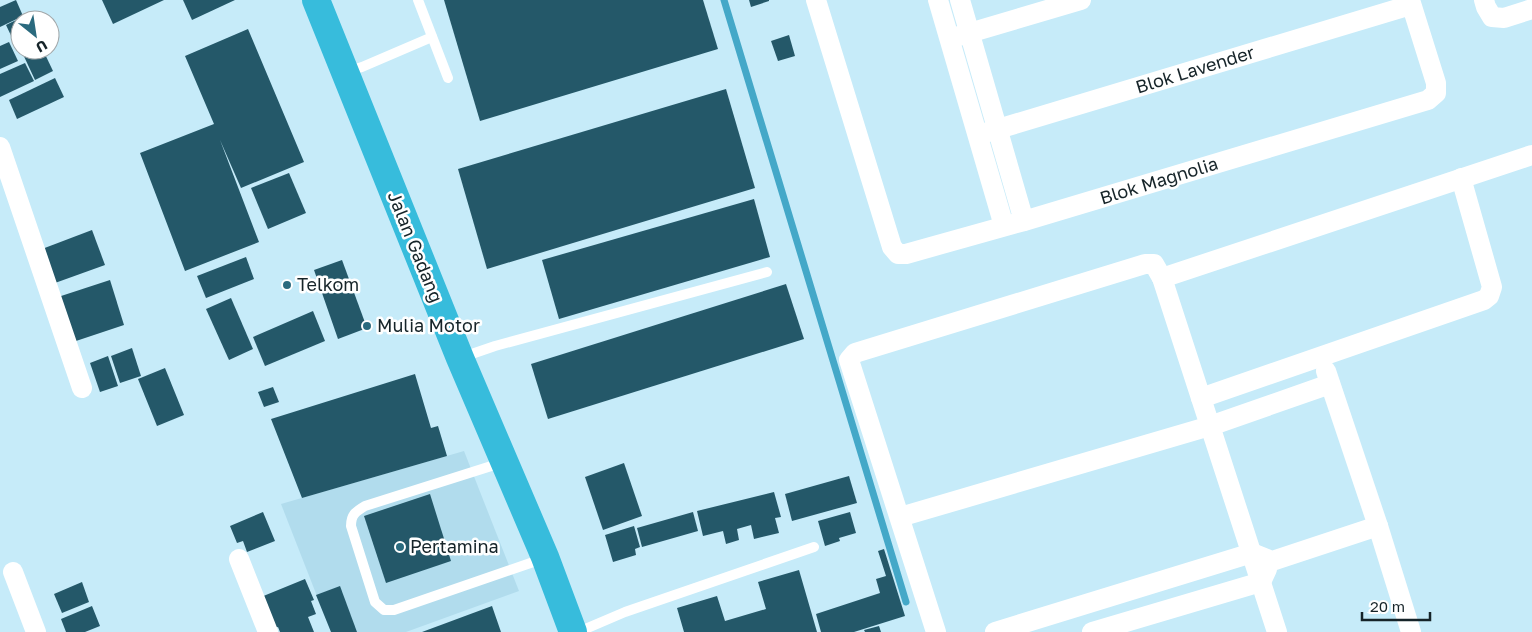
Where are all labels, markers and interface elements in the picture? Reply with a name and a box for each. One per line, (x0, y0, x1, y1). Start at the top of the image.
north arrow (10, 10, 60, 60)
text: U (33, 37, 50, 57)
street label: Blok Lavender (1133, 41, 1257, 98)
street label: Blok Magnolia (1097, 152, 1220, 208)
street label: Jalan Gadang (384, 188, 448, 305)
place label: Telkom (297, 273, 359, 295)
marker: Telkom (281, 279, 293, 291)
place label: Mulia Motor (377, 314, 480, 336)
marker: Mulia Motor (361, 320, 373, 332)
place label: Pertamina (410, 535, 499, 557)
marker: Pertamina (394, 541, 406, 553)
scale bar (1362, 590, 1430, 622)
text: 20 m (1370, 597, 1405, 615)

